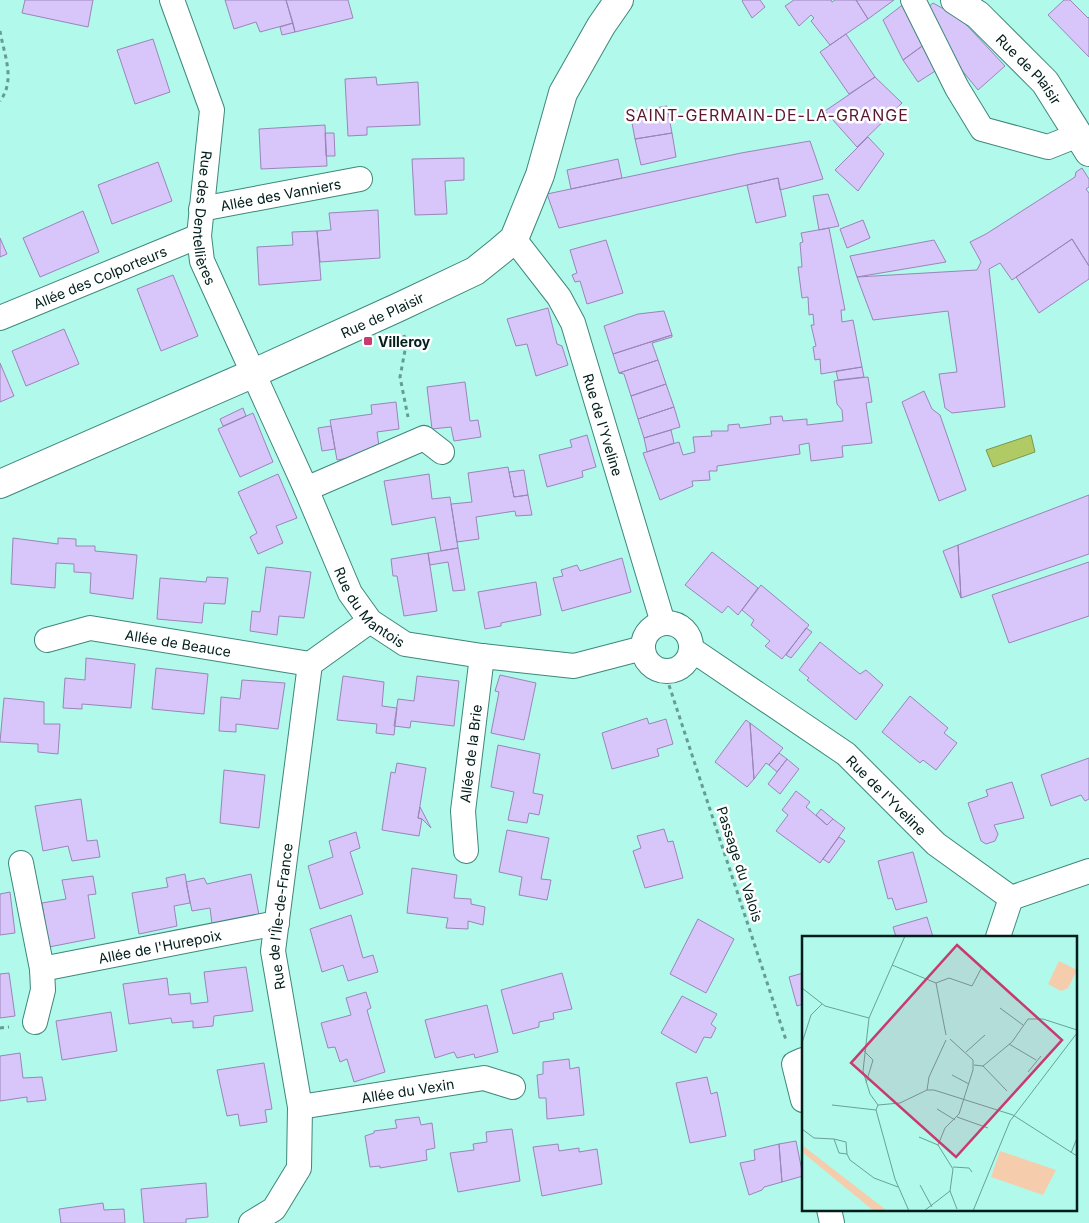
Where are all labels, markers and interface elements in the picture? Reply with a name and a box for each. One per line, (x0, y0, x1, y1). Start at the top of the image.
street label: Rue de Plaisir (993, 30, 1065, 107)
district label: SAINT-GERMAIN-DE-LA-GRANGE (625, 105, 909, 125)
street label: Rue des Dentellières (190, 150, 220, 287)
street label: Allée des Vanniers (219, 174, 342, 214)
street label: Allée des Colporteurs (31, 242, 169, 312)
street label: Rue de Plaisir (338, 288, 426, 341)
place label: Villeroy (378, 333, 431, 350)
marker: Villeroy (362, 335, 374, 347)
street label: Rue de l'Yveline (580, 371, 627, 478)
street label: Rue du Mantois (331, 564, 409, 650)
street label: Allée de Beauce (124, 625, 232, 659)
street label: Allée de la Brie (456, 703, 484, 804)
street label: Rue de l'Yveline (843, 751, 930, 838)
street label: Passage du Valois (713, 804, 767, 924)
street label: Rue de l'Île-de-France (264, 842, 295, 991)
street label: Allée de l'Hurepoix (97, 926, 223, 966)
inset map (802, 936, 1076, 1210)
street label: Allée du Vexin (360, 1074, 455, 1106)

